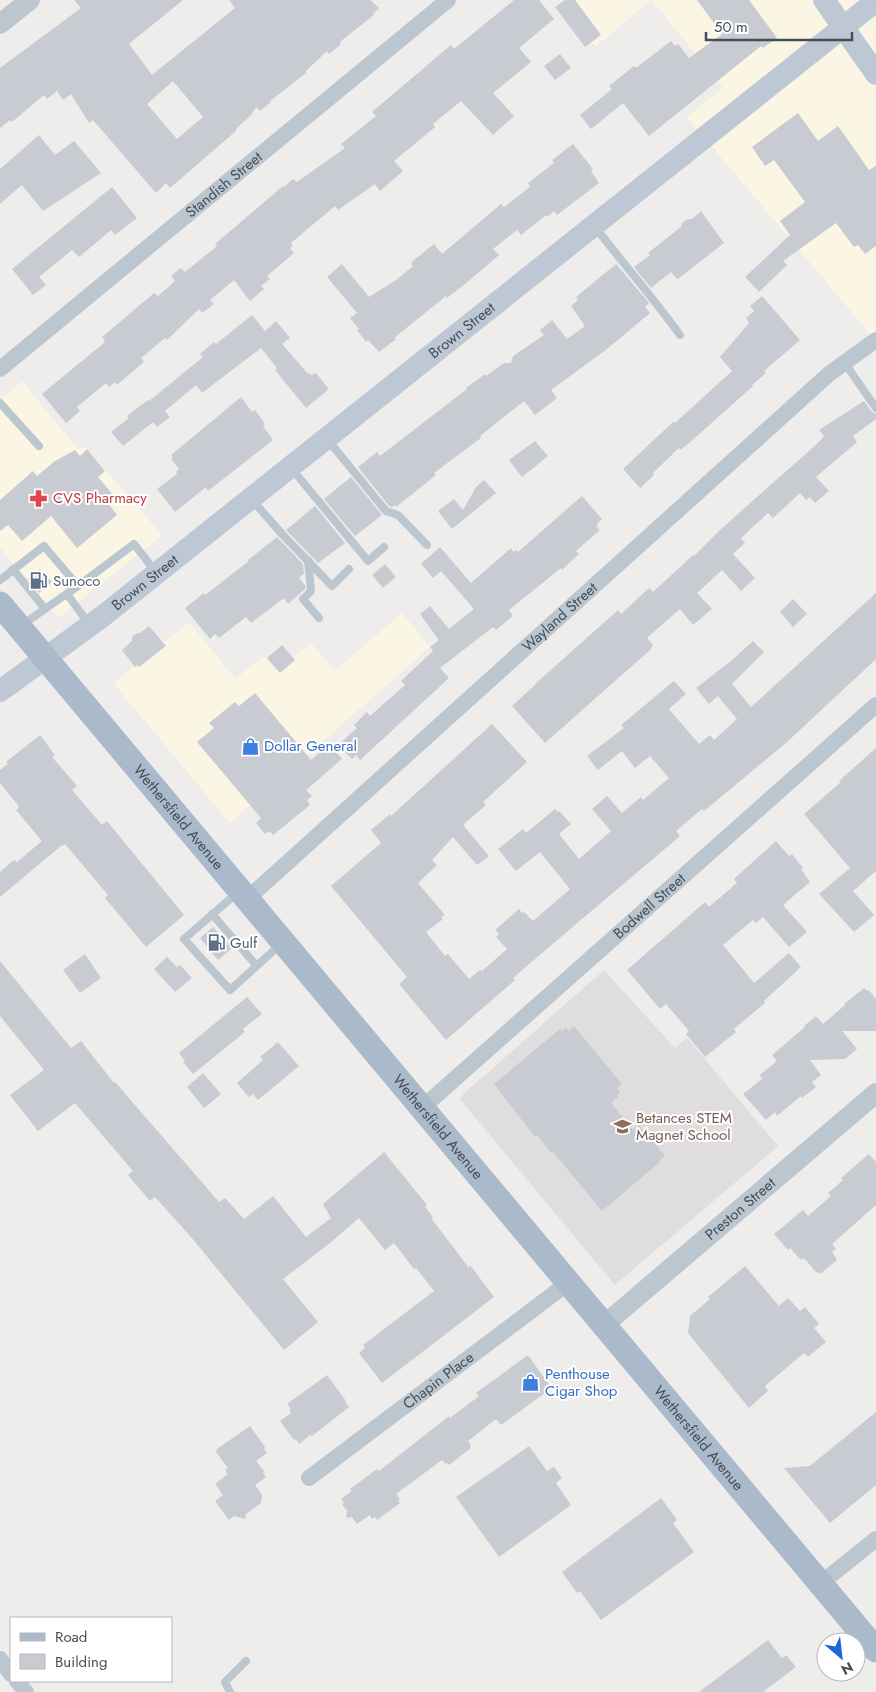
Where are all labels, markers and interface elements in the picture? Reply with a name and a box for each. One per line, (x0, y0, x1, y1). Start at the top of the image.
scale bar (706, 10, 852, 42)
text: 50 m (714, 16, 748, 38)
street label: Standish Street (181, 146, 267, 223)
street label: Brown Street (424, 297, 500, 364)
place label: CVS Pharmacy (53, 487, 147, 509)
pharmacy icon: CVS Pharmacy (29, 488, 49, 508)
street label: Brown Street (107, 549, 183, 616)
place label: Sunoco (53, 570, 101, 592)
fuel station icon: Sunoco (29, 571, 49, 591)
street label: Wayland Street (517, 577, 602, 657)
place label: Dollar General (264, 735, 357, 757)
shop icon: Dollar General (240, 736, 260, 756)
street label: Wethersfield Avenue (128, 760, 229, 875)
street label: Bodwell Street (608, 868, 691, 944)
place label: Gulf (230, 932, 258, 954)
fuel station icon: Gulf (206, 933, 226, 953)
street label: Wethersfield Avenue (387, 1070, 489, 1184)
place label: Betances STEM Magnet School (636, 1107, 732, 1146)
school or university icon: Betances STEM Magnet School (612, 1117, 632, 1137)
street label: Preston Street (700, 1172, 781, 1245)
street label: Chapin Place (398, 1346, 479, 1415)
place label: Penthouse Cigar Shop (545, 1363, 618, 1402)
shop icon: Penthouse Cigar Shop (521, 1373, 541, 1393)
street label: Wethersfield Avenue (648, 1381, 749, 1496)
legend (10, 1617, 172, 1682)
text: Road (55, 1626, 87, 1648)
north arrow (816, 1632, 866, 1682)
text: Building (55, 1651, 107, 1673)
text: N (837, 1657, 857, 1680)

